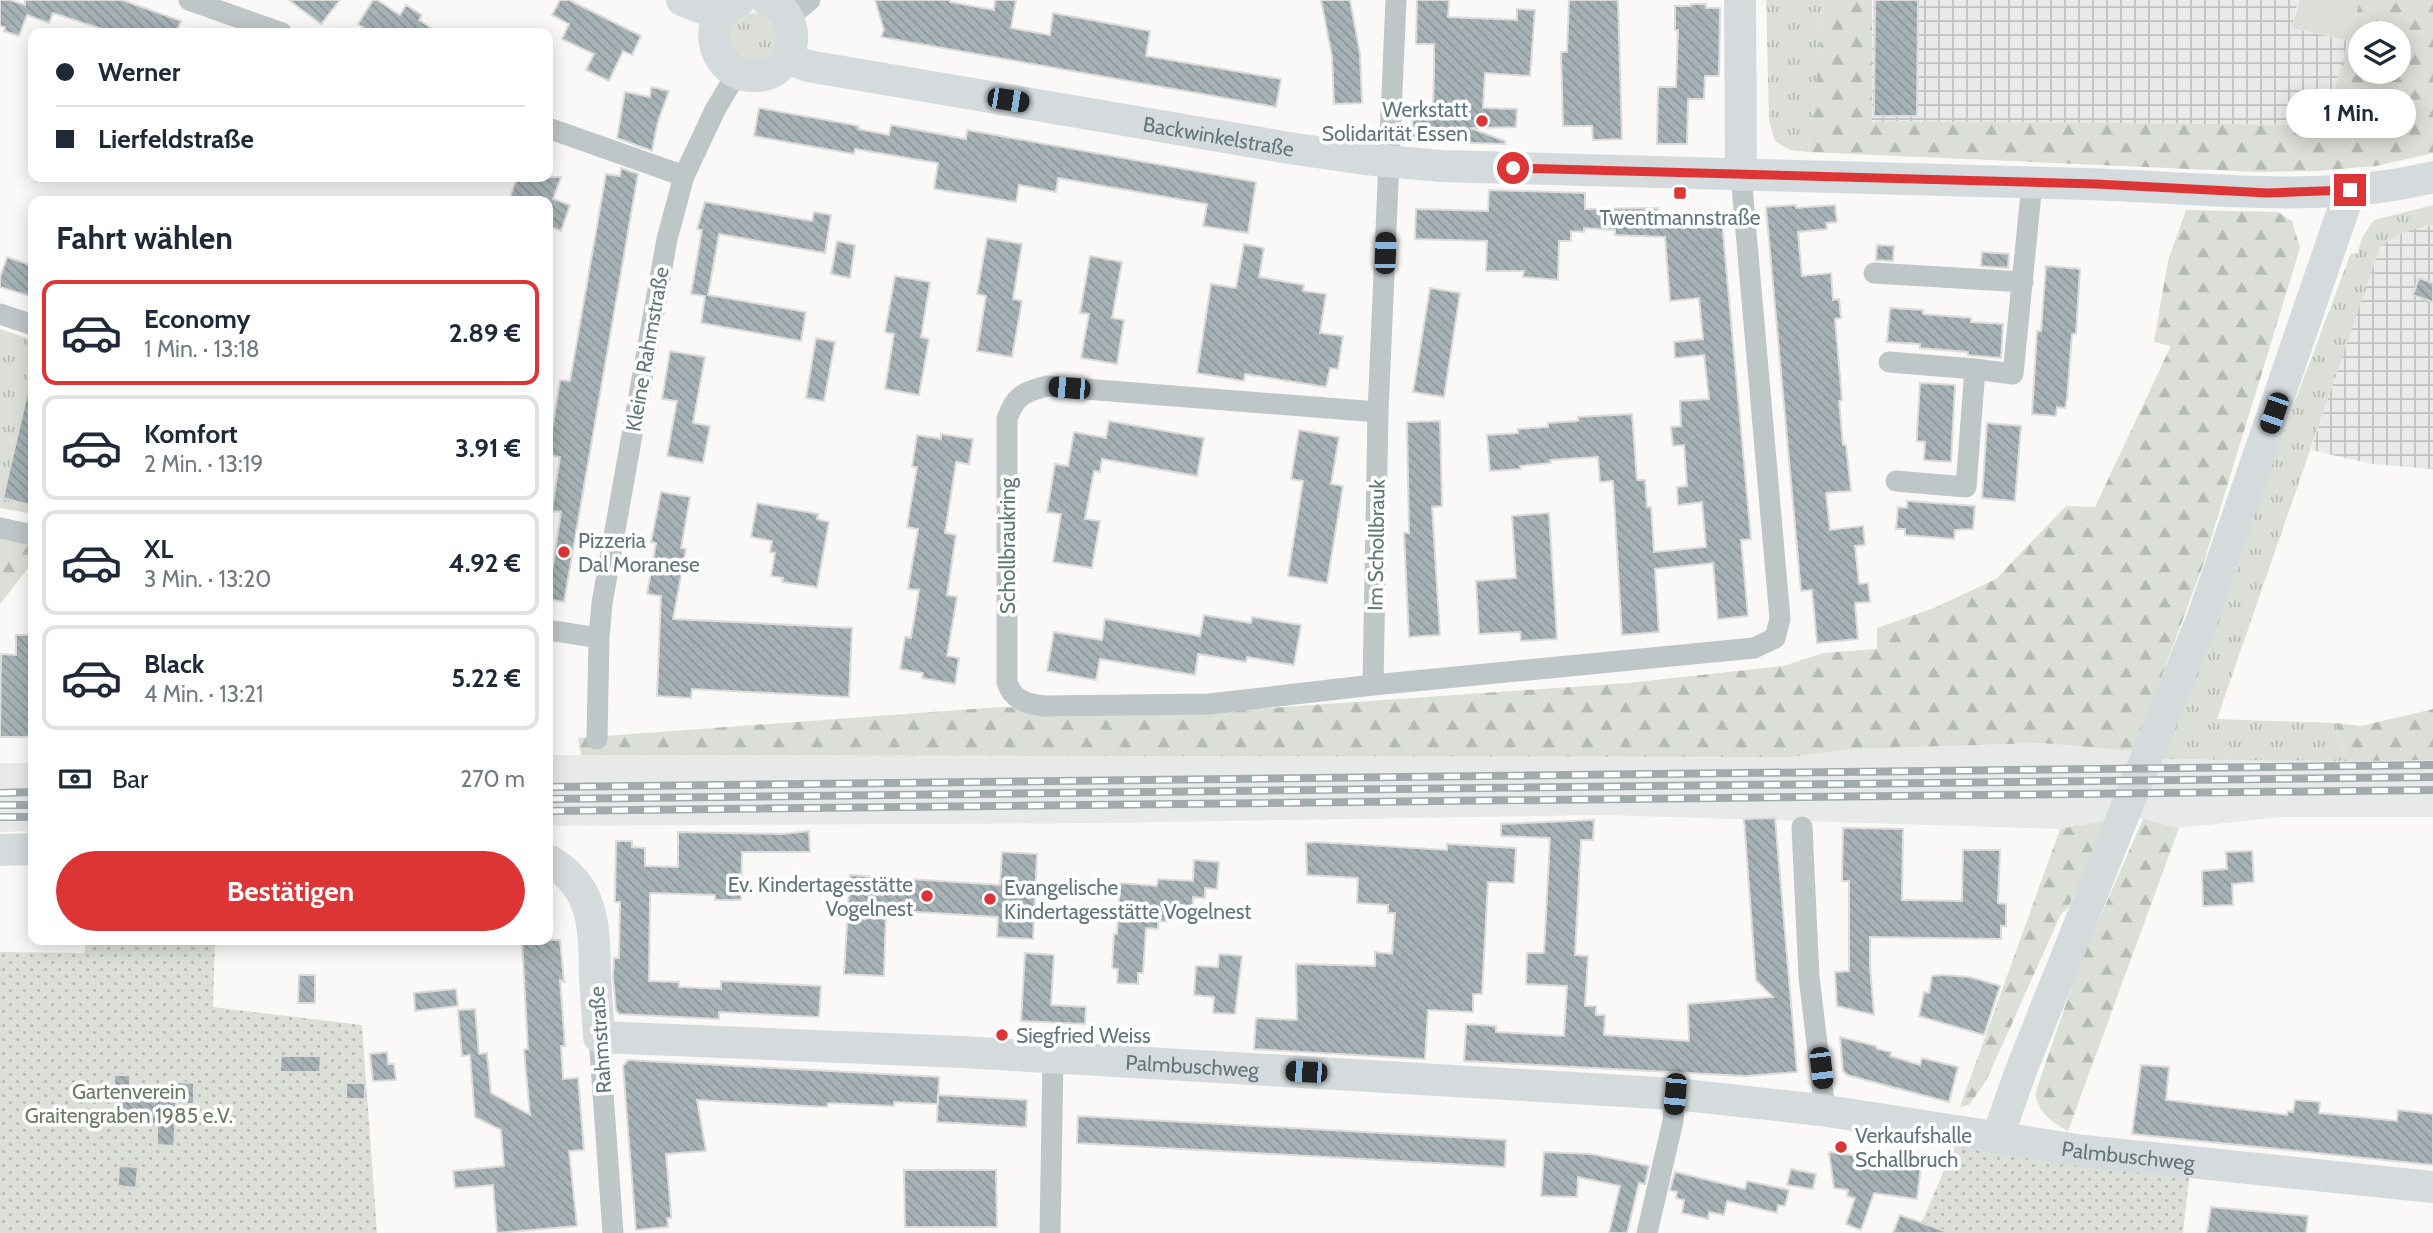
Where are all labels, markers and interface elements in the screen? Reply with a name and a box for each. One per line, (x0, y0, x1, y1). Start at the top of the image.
map controls (2348, 21, 2411, 84)
button: layers (2348, 21, 2411, 84)
text: Werner (98, 56, 180, 88)
car (986, 86, 1031, 114)
callout: 1 Min. (2285, 88, 2415, 138)
place label: Werkstatt Solidarität Essen (1322, 97, 1468, 146)
text: 1 Min. (2323, 99, 2379, 127)
street label: Backwinkelstraße (1141, 111, 1296, 161)
marker: Werkstatt Solidarität Essen (1474, 113, 1490, 129)
text: Lierfeldstraße (98, 123, 254, 155)
route start (1497, 152, 1529, 184)
route end (2334, 174, 2366, 206)
marker: Twentmannstraße (1672, 185, 1688, 201)
place label: Twentmannstraße (1599, 205, 1761, 230)
text: Fahrt wählen (56, 218, 233, 257)
car (1374, 232, 1397, 274)
street label: Kleine Rahmstraße (620, 265, 674, 433)
icon: car (60, 301, 123, 364)
text: Economy (144, 303, 250, 335)
text: 2.89 € (449, 317, 521, 349)
text: 1 Min. · 13:18 (144, 335, 260, 363)
car (1048, 376, 1091, 400)
car (2258, 390, 2291, 436)
icon: car (60, 416, 123, 479)
text: Komfort (144, 418, 238, 450)
text: 3.91 € (455, 432, 521, 464)
text: 2 Min. · 13:19 (144, 450, 263, 478)
street label: Schollbraukring (995, 477, 1020, 614)
street label: Im Schollbrauk (1362, 478, 1390, 611)
place label: Pizzeria Dal Moranese (578, 528, 700, 577)
icon: car (60, 531, 123, 594)
text: XL (144, 533, 173, 565)
marker: Pizzeria Dal Moranese (556, 544, 572, 560)
text: 4.92 € (449, 547, 521, 579)
text: 3 Min. · 13:20 (144, 565, 271, 593)
icon: car (60, 646, 123, 709)
text: Black (144, 648, 204, 680)
text: 5.22 € (451, 662, 521, 694)
text: 4 Min. · 13:21 (144, 680, 264, 708)
icon: cash (56, 760, 94, 798)
text: Bar (112, 763, 148, 795)
text: 270 m (460, 765, 525, 793)
button: Bestätigen (56, 851, 525, 931)
place label: Ev. Kindertagesstätte Vogelnest (728, 872, 913, 921)
place label: Evangelische Kindertagesstätte Vogelnest (1004, 875, 1251, 924)
marker: Ev. Kindertagesstätte Vogelnest (919, 888, 935, 904)
marker: Evangelische Kindertagesstätte Vogelnest (982, 891, 998, 907)
street label: Rahmstraße (584, 985, 616, 1095)
place label: Siegfried Weiss (1016, 1023, 1151, 1048)
marker: Siegfried Weiss (994, 1027, 1010, 1043)
car (1809, 1046, 1834, 1090)
street label: Palmbuschweg (1125, 1049, 1260, 1082)
car (1285, 1060, 1328, 1084)
car (1663, 1072, 1688, 1116)
park label: Gartenverein Graitengraben 1985 e.V. (25, 1079, 233, 1128)
place label: Verkaufshalle Schallbruch (1855, 1123, 1972, 1172)
street label: Palmbuschweg (2060, 1135, 2196, 1175)
marker: Verkaufshalle Schallbruch (1833, 1139, 1849, 1155)

